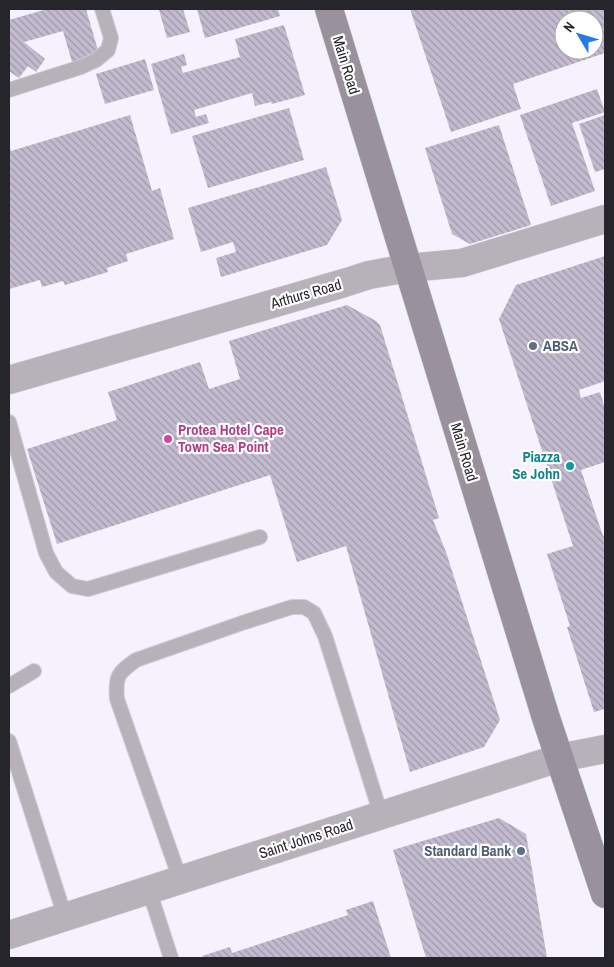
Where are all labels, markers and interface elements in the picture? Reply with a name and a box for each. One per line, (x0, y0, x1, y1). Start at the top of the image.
north arrow (554, 10, 604, 60)
text: N (559, 18, 578, 36)
street label: Main Road (328, 33, 365, 97)
street label: Arthurs Road (267, 273, 344, 314)
place label: ABSA (543, 335, 578, 356)
marker: ABSA (527, 340, 539, 352)
place label: Protea Hotel Cape Town Sea Point (178, 419, 284, 457)
street label: Main Road (446, 420, 483, 484)
marker: Protea Hotel Cape Town Sea Point (162, 433, 174, 445)
place label: Piazza Se John (512, 446, 560, 484)
marker: Piazza Se John (564, 460, 576, 472)
street label: Saint Johns Road (256, 813, 356, 864)
place label: Standard Bank (424, 840, 511, 861)
marker: Standard Bank (515, 845, 527, 857)

